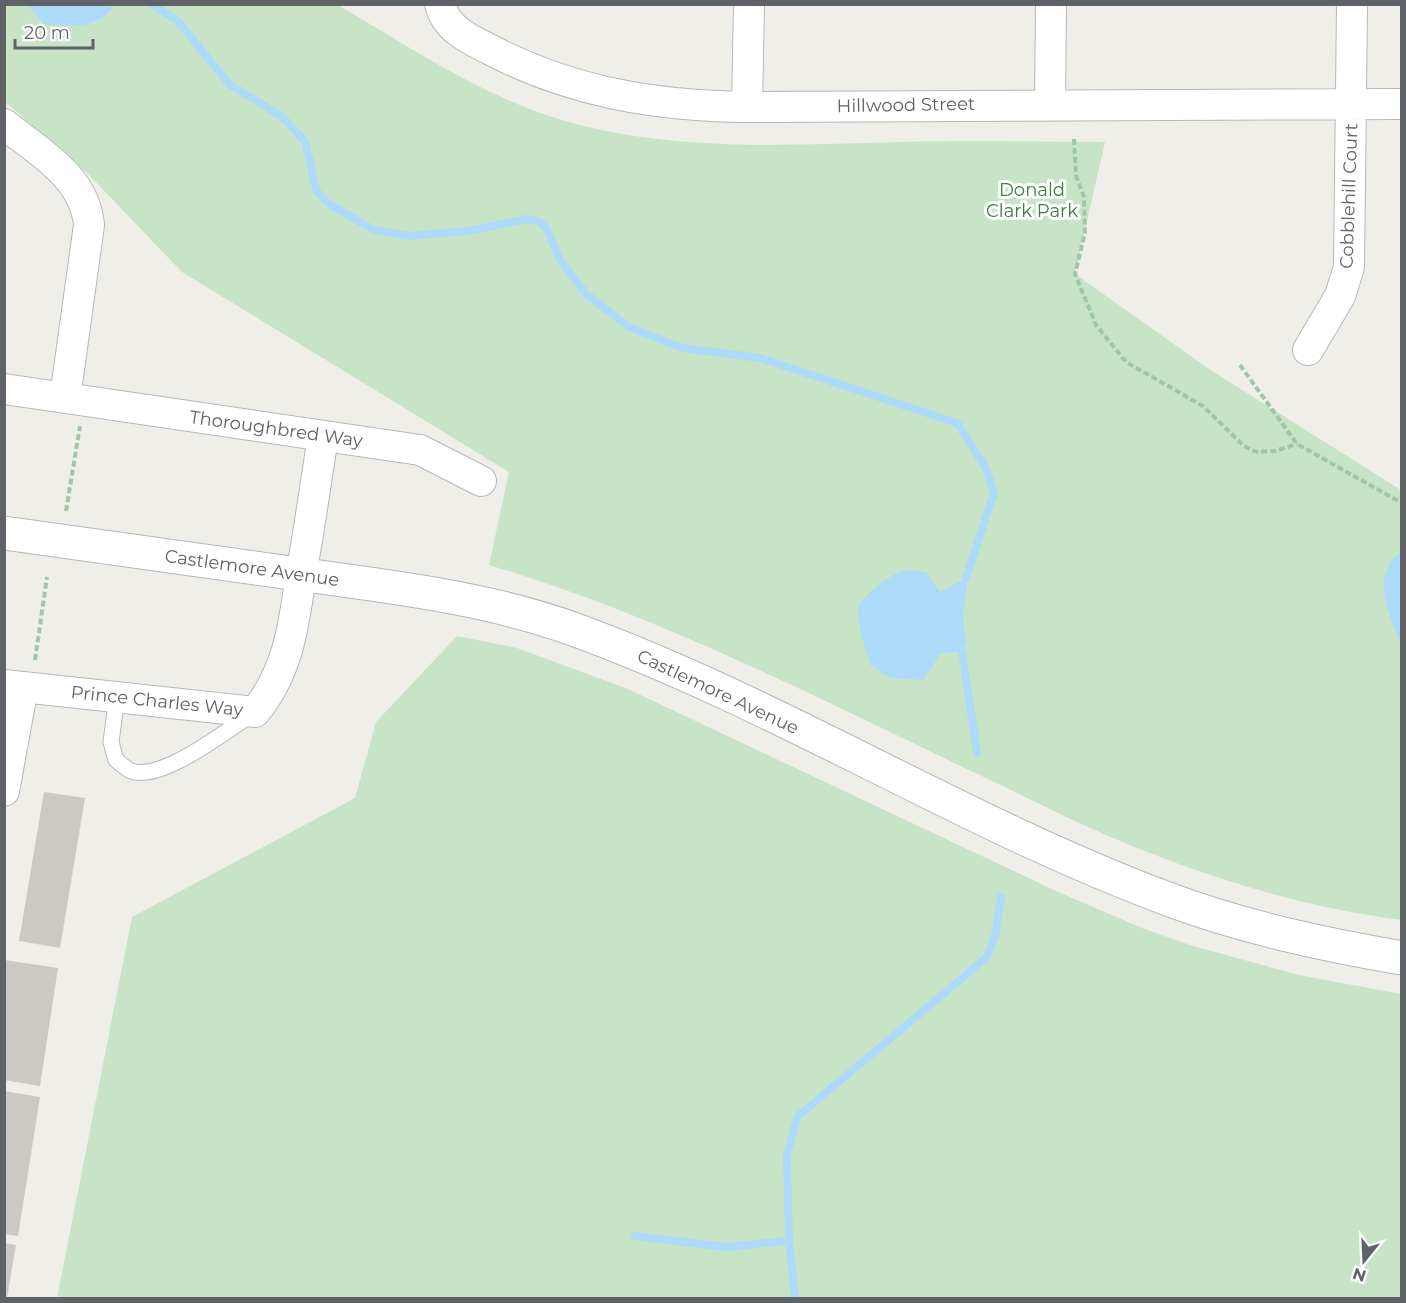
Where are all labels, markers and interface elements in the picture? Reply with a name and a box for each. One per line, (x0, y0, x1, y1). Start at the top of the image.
scale bar (15, 12, 93, 50)
text: 20 m (24, 22, 70, 44)
street label: Hillwood Street (837, 93, 975, 117)
street label: Cobblehill Court (1335, 123, 1363, 269)
park label: Donald Clark Park (986, 179, 1078, 222)
street label: Thoroughbred Way (188, 406, 364, 452)
street label: Castlemore Avenue (163, 545, 341, 591)
street label: Castlemore Avenue (634, 645, 802, 739)
street label: Prince Charles Way (70, 681, 244, 721)
north arrow (1334, 1231, 1394, 1291)
text: N (1350, 1264, 1369, 1286)

